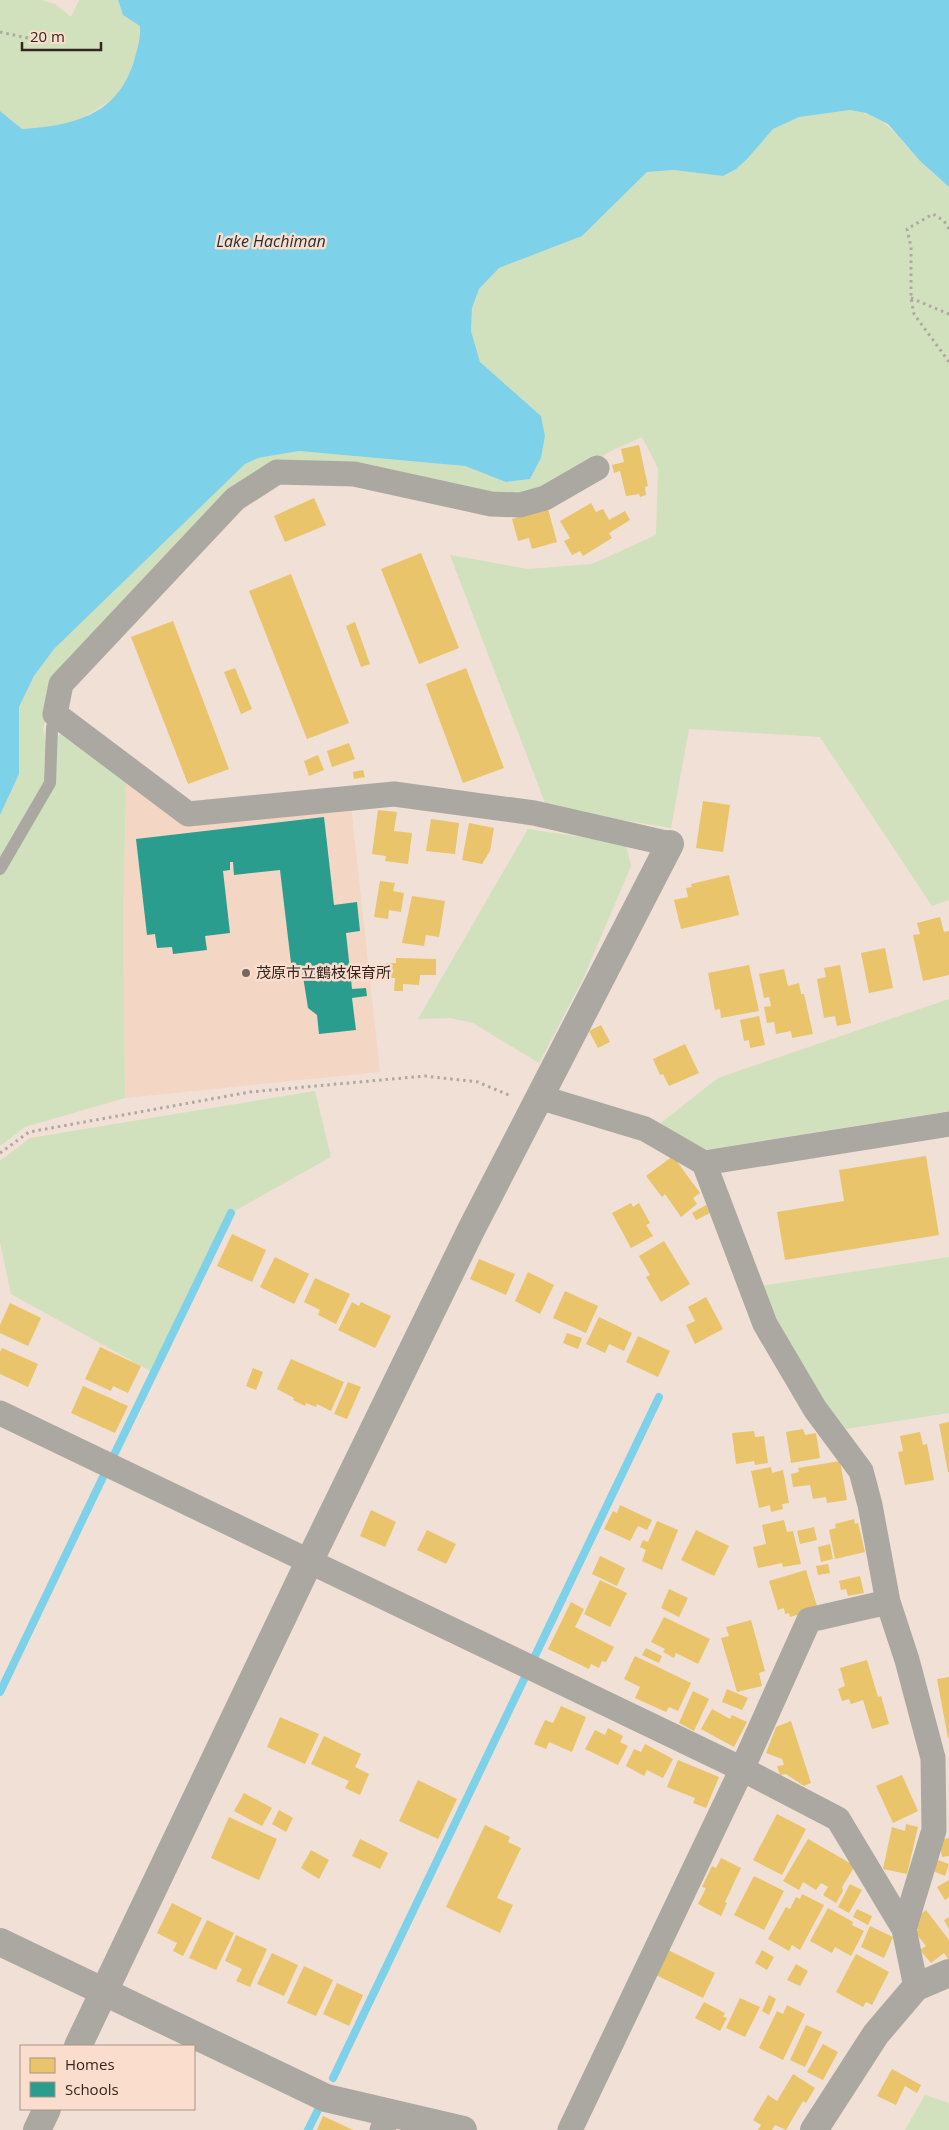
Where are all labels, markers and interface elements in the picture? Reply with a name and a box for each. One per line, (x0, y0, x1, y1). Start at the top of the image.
scale bar (22, 20, 101, 52)
text: 20 m (30, 26, 65, 46)
water label: Lake Hachiman (216, 230, 326, 252)
place label: 茂原市立鶴枝保育所 (256, 962, 391, 982)
marker: 茂原市立鶴枝保育所 (240, 967, 252, 979)
legend (20, 2045, 195, 2110)
text: Homes (65, 2054, 115, 2074)
text: Schools (65, 2079, 119, 2099)

